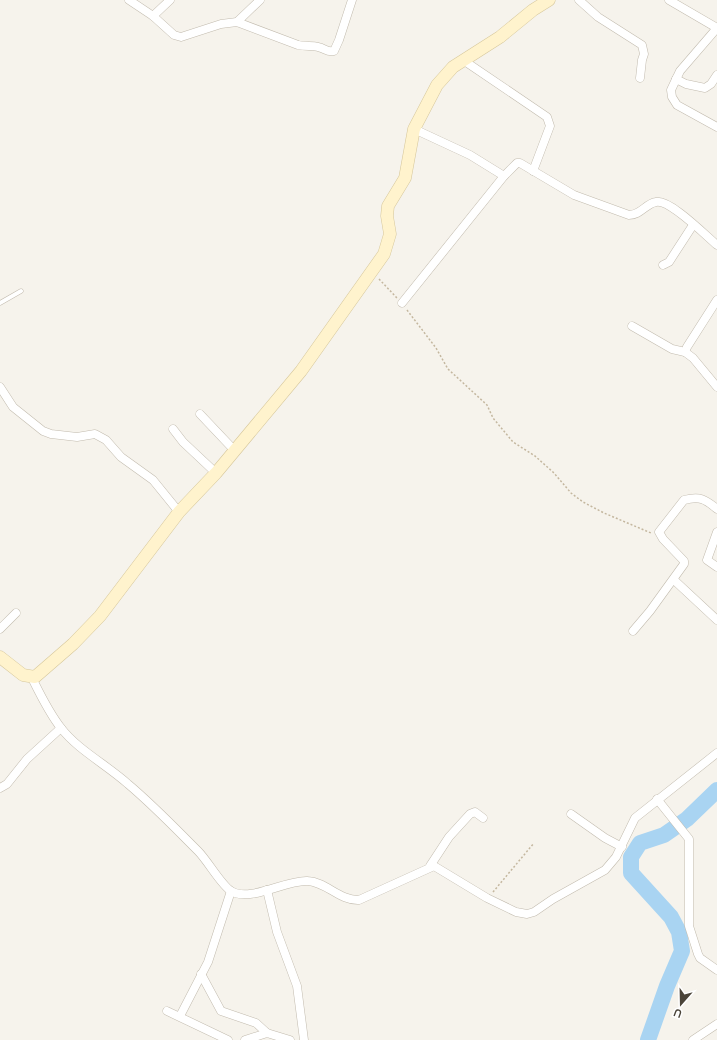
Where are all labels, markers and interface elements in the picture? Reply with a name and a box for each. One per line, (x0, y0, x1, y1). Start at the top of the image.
north arrow (661, 984, 701, 1024)
text: U (671, 1005, 684, 1021)

